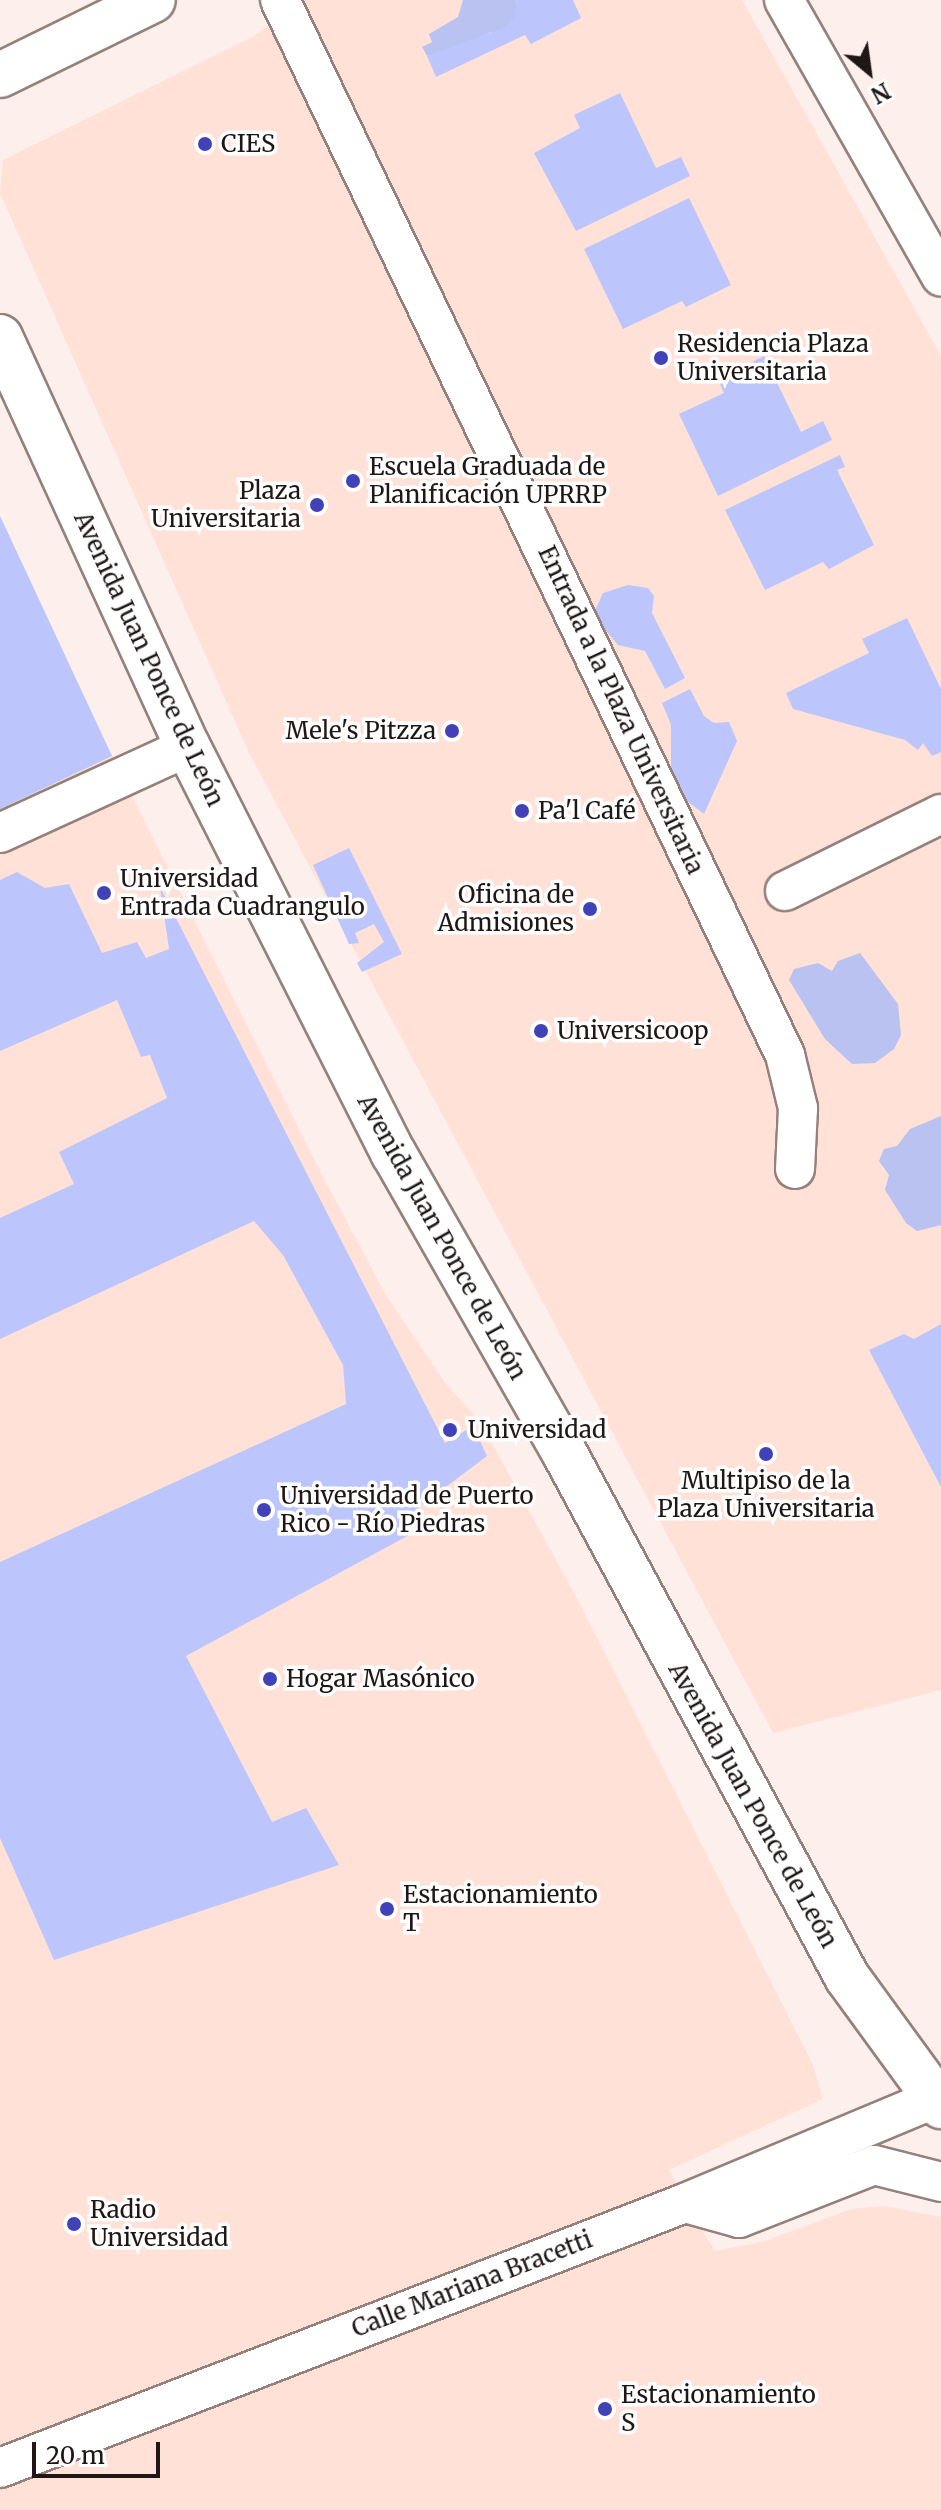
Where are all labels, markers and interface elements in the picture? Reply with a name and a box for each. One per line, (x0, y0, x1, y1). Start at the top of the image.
north arrow (829, 32, 909, 112)
text: N (866, 77, 895, 109)
place label: CIES (221, 130, 275, 158)
marker: CIES (196, 135, 214, 153)
place label: Residencia Plaza Universitaria (677, 330, 869, 386)
marker: Residencia Plaza Universitaria (652, 349, 670, 367)
place label: Escuela Graduada de Planificación UPRRP (369, 453, 607, 509)
marker: Escuela Graduada de Planificación UPRRP (344, 472, 362, 490)
place label: Plaza Universitaria (151, 477, 301, 533)
marker: Plaza Universitaria (308, 496, 326, 514)
street label: Avenida Juan Ponce de León (68, 507, 230, 811)
street label: Entrada a la Plaza Universitaria (532, 541, 710, 879)
place label: Mele's Pitzza (286, 717, 436, 745)
marker: Mele's Pitzza (443, 722, 461, 740)
place label: Pa'l Café (538, 797, 635, 825)
marker: Pa'l Café (513, 802, 531, 820)
place label: Universidad Entrada Cuadrangulo (120, 865, 365, 921)
place label: Oficina de Admisiones (437, 881, 574, 937)
marker: Universidad Entrada Cuadrangulo (95, 884, 113, 902)
marker: Oficina de Admisiones (581, 900, 599, 918)
place label: Universicoop (557, 1017, 709, 1045)
marker: Universicoop (532, 1022, 550, 1040)
street label: Avenida Juan Ponce de León (351, 1089, 533, 1385)
place label: Universidad (468, 1416, 606, 1444)
marker: Universidad (439, 1419, 461, 1441)
marker: Multipiso de la Plaza Universitaria (757, 1445, 775, 1463)
place label: Multipiso de la Plaza Universitaria (657, 1467, 875, 1523)
place label: Universidad de Puerto Rico - Río Piedras (280, 1482, 534, 1538)
marker: Universidad de Puerto Rico - Río Piedras (255, 1501, 273, 1519)
street label: Avenida Juan Ponce de León (662, 1657, 844, 1953)
place label: Hogar Masónico (286, 1665, 475, 1693)
marker: Hogar Masónico (261, 1670, 279, 1688)
place label: Estacionamiento T (403, 1881, 598, 1937)
marker: Estacionamiento T (378, 1900, 396, 1918)
place label: Radio Universidad (90, 2196, 228, 2252)
marker: Radio Universidad (65, 2215, 83, 2233)
street label: Calle Mariana Bracetti (348, 2225, 596, 2343)
place label: Estacionamiento S (621, 2381, 816, 2437)
marker: Estacionamiento S (596, 2400, 614, 2418)
scale bar (36, 2426, 164, 2476)
text: 20 m (46, 2440, 105, 2471)

